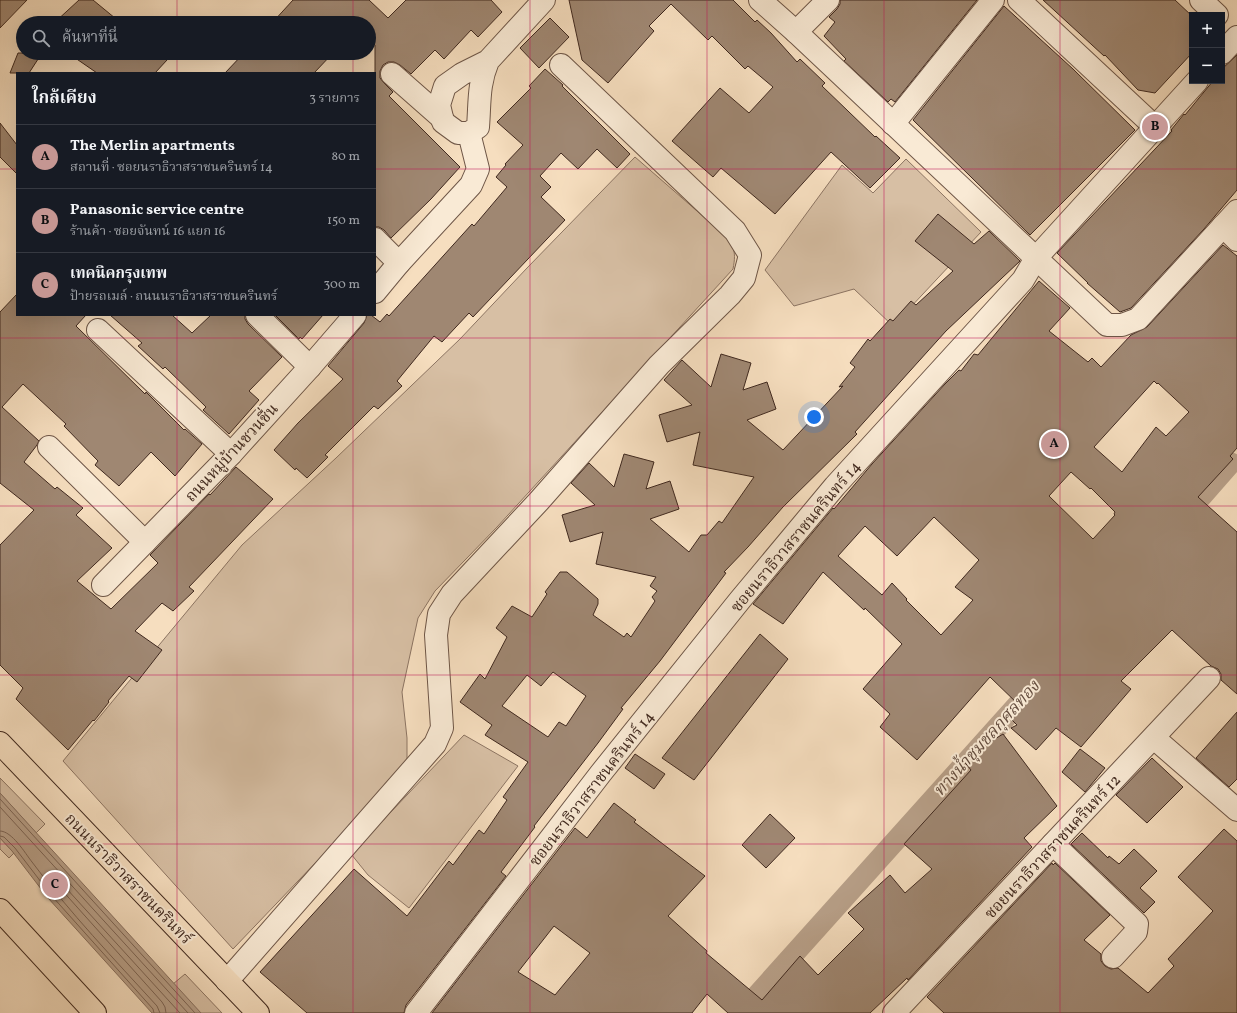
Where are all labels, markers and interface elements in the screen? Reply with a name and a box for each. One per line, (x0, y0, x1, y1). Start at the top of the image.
map controls (1189, 12, 1225, 84)
button: + (1189, 12, 1225, 48)
search box (16, 16, 376, 60)
icon: search (30, 27, 52, 49)
text: ค้นหาที่นี่ (62, 28, 118, 49)
button: − (1189, 48, 1225, 84)
text: ใกล้เคียง (32, 87, 97, 110)
text: 3 รายการ (309, 90, 360, 108)
pin: B (1142, 112, 1168, 142)
text: The Merlin apartments (70, 136, 235, 157)
text: A (40, 148, 50, 166)
text: 80 m (331, 148, 360, 166)
text: สถานที่ · ซอยนราธิวาสราชนครินทร์ 14 (70, 159, 273, 177)
text: Panasonic service centre (70, 200, 244, 221)
text: B (41, 212, 49, 230)
text: 150 m (327, 212, 360, 230)
text: ร้านค้า · ซอยจันทน์ 16 แยก 16 (70, 223, 225, 241)
text: เทคนิคกรุงเทพ (70, 264, 167, 285)
text: C (41, 276, 49, 294)
text: 300 m (324, 276, 360, 294)
text: ป้ายรถเมล์ · ถนนนราธิวาสราชนครินทร์ (70, 288, 278, 306)
street label: ถนนหมู่บ้านชวนชื่น (179, 398, 284, 508)
your location (804, 407, 824, 427)
pin: A (1041, 429, 1067, 459)
street label: ซอยนราธิวาสราชนครินทร์ 14 (726, 457, 867, 618)
water label: ทางน้ำชุมชลกุศลทอง (927, 674, 1047, 802)
street label: ซอยนราธิวาสราชนครินทร์ 14 (525, 707, 660, 872)
street label: ซอยนราธิวาสราชนครินทร์ 12 (980, 770, 1127, 925)
street label: ถนนนราธิวาสราชนครินทร์ (59, 809, 197, 951)
pin: C (42, 870, 68, 900)

